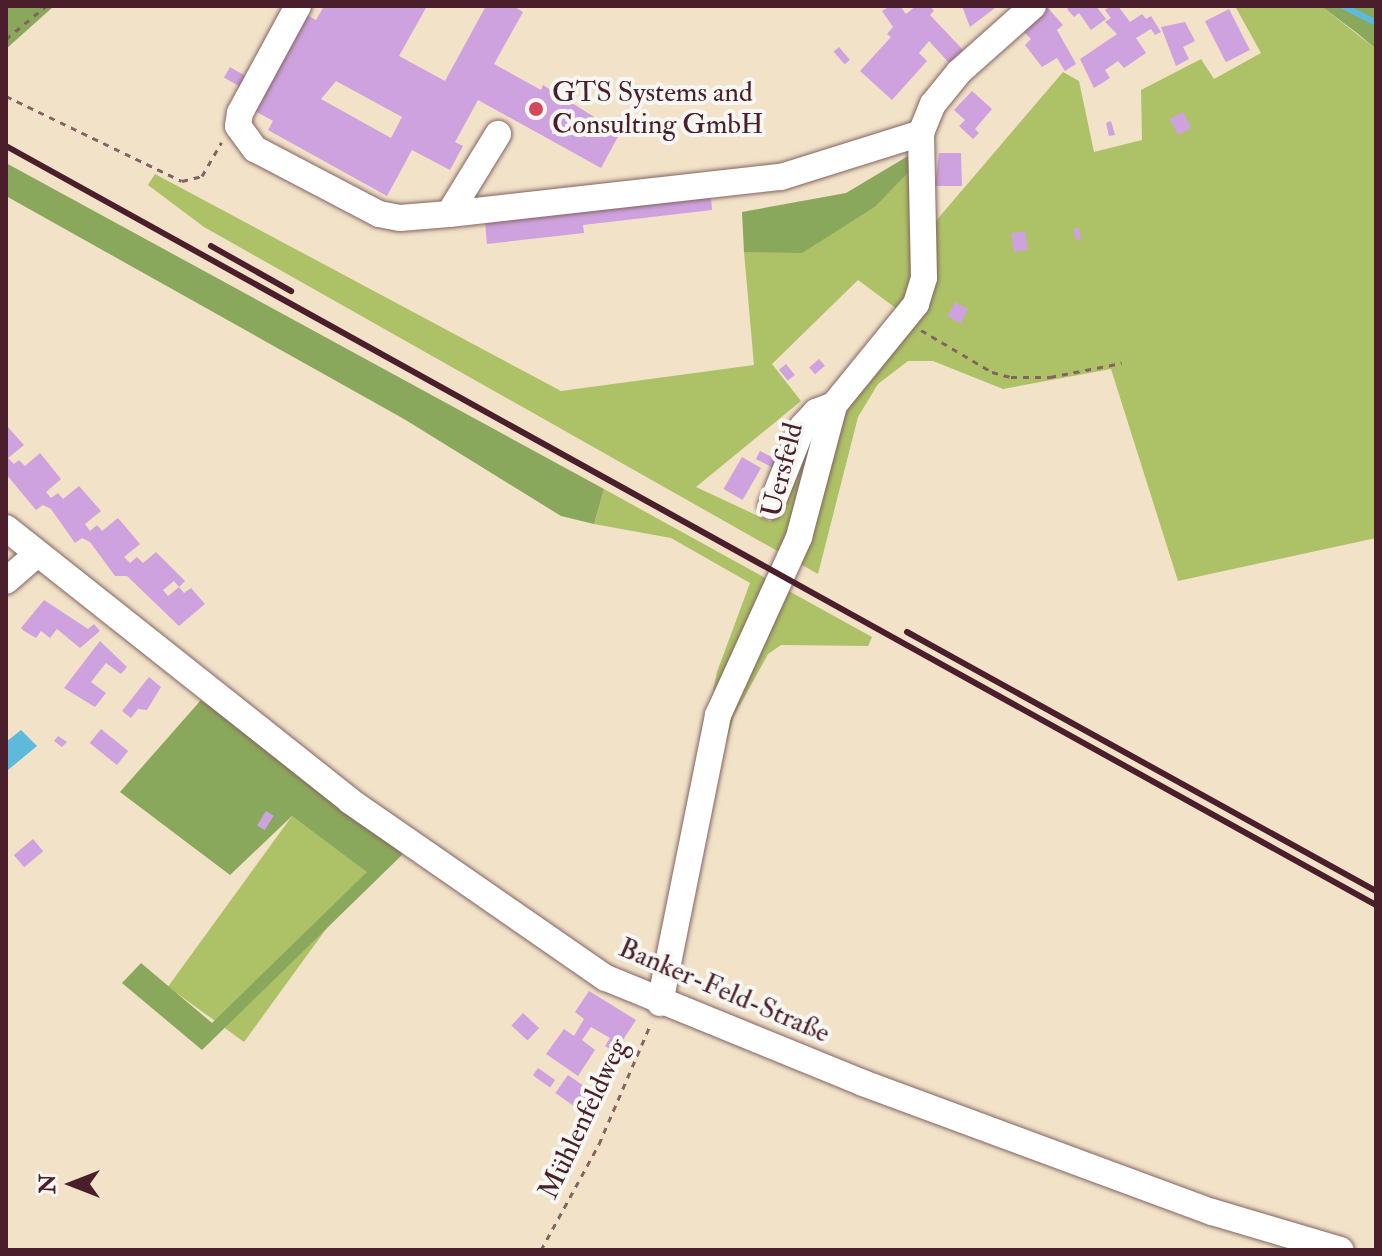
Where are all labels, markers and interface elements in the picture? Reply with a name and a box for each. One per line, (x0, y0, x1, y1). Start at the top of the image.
place label: GTS Systems and Consulting GmbH (552, 76, 763, 142)
marker: GTS Systems and Consulting GmbH (527, 100, 545, 118)
street label: Uersfeld (755, 419, 811, 521)
street label: Banker-Feld-Straße (613, 931, 835, 1051)
street label: Mühlenfeldweg (532, 1034, 636, 1204)
north arrow (32, 1144, 112, 1224)
text: N (34, 1174, 62, 1194)

